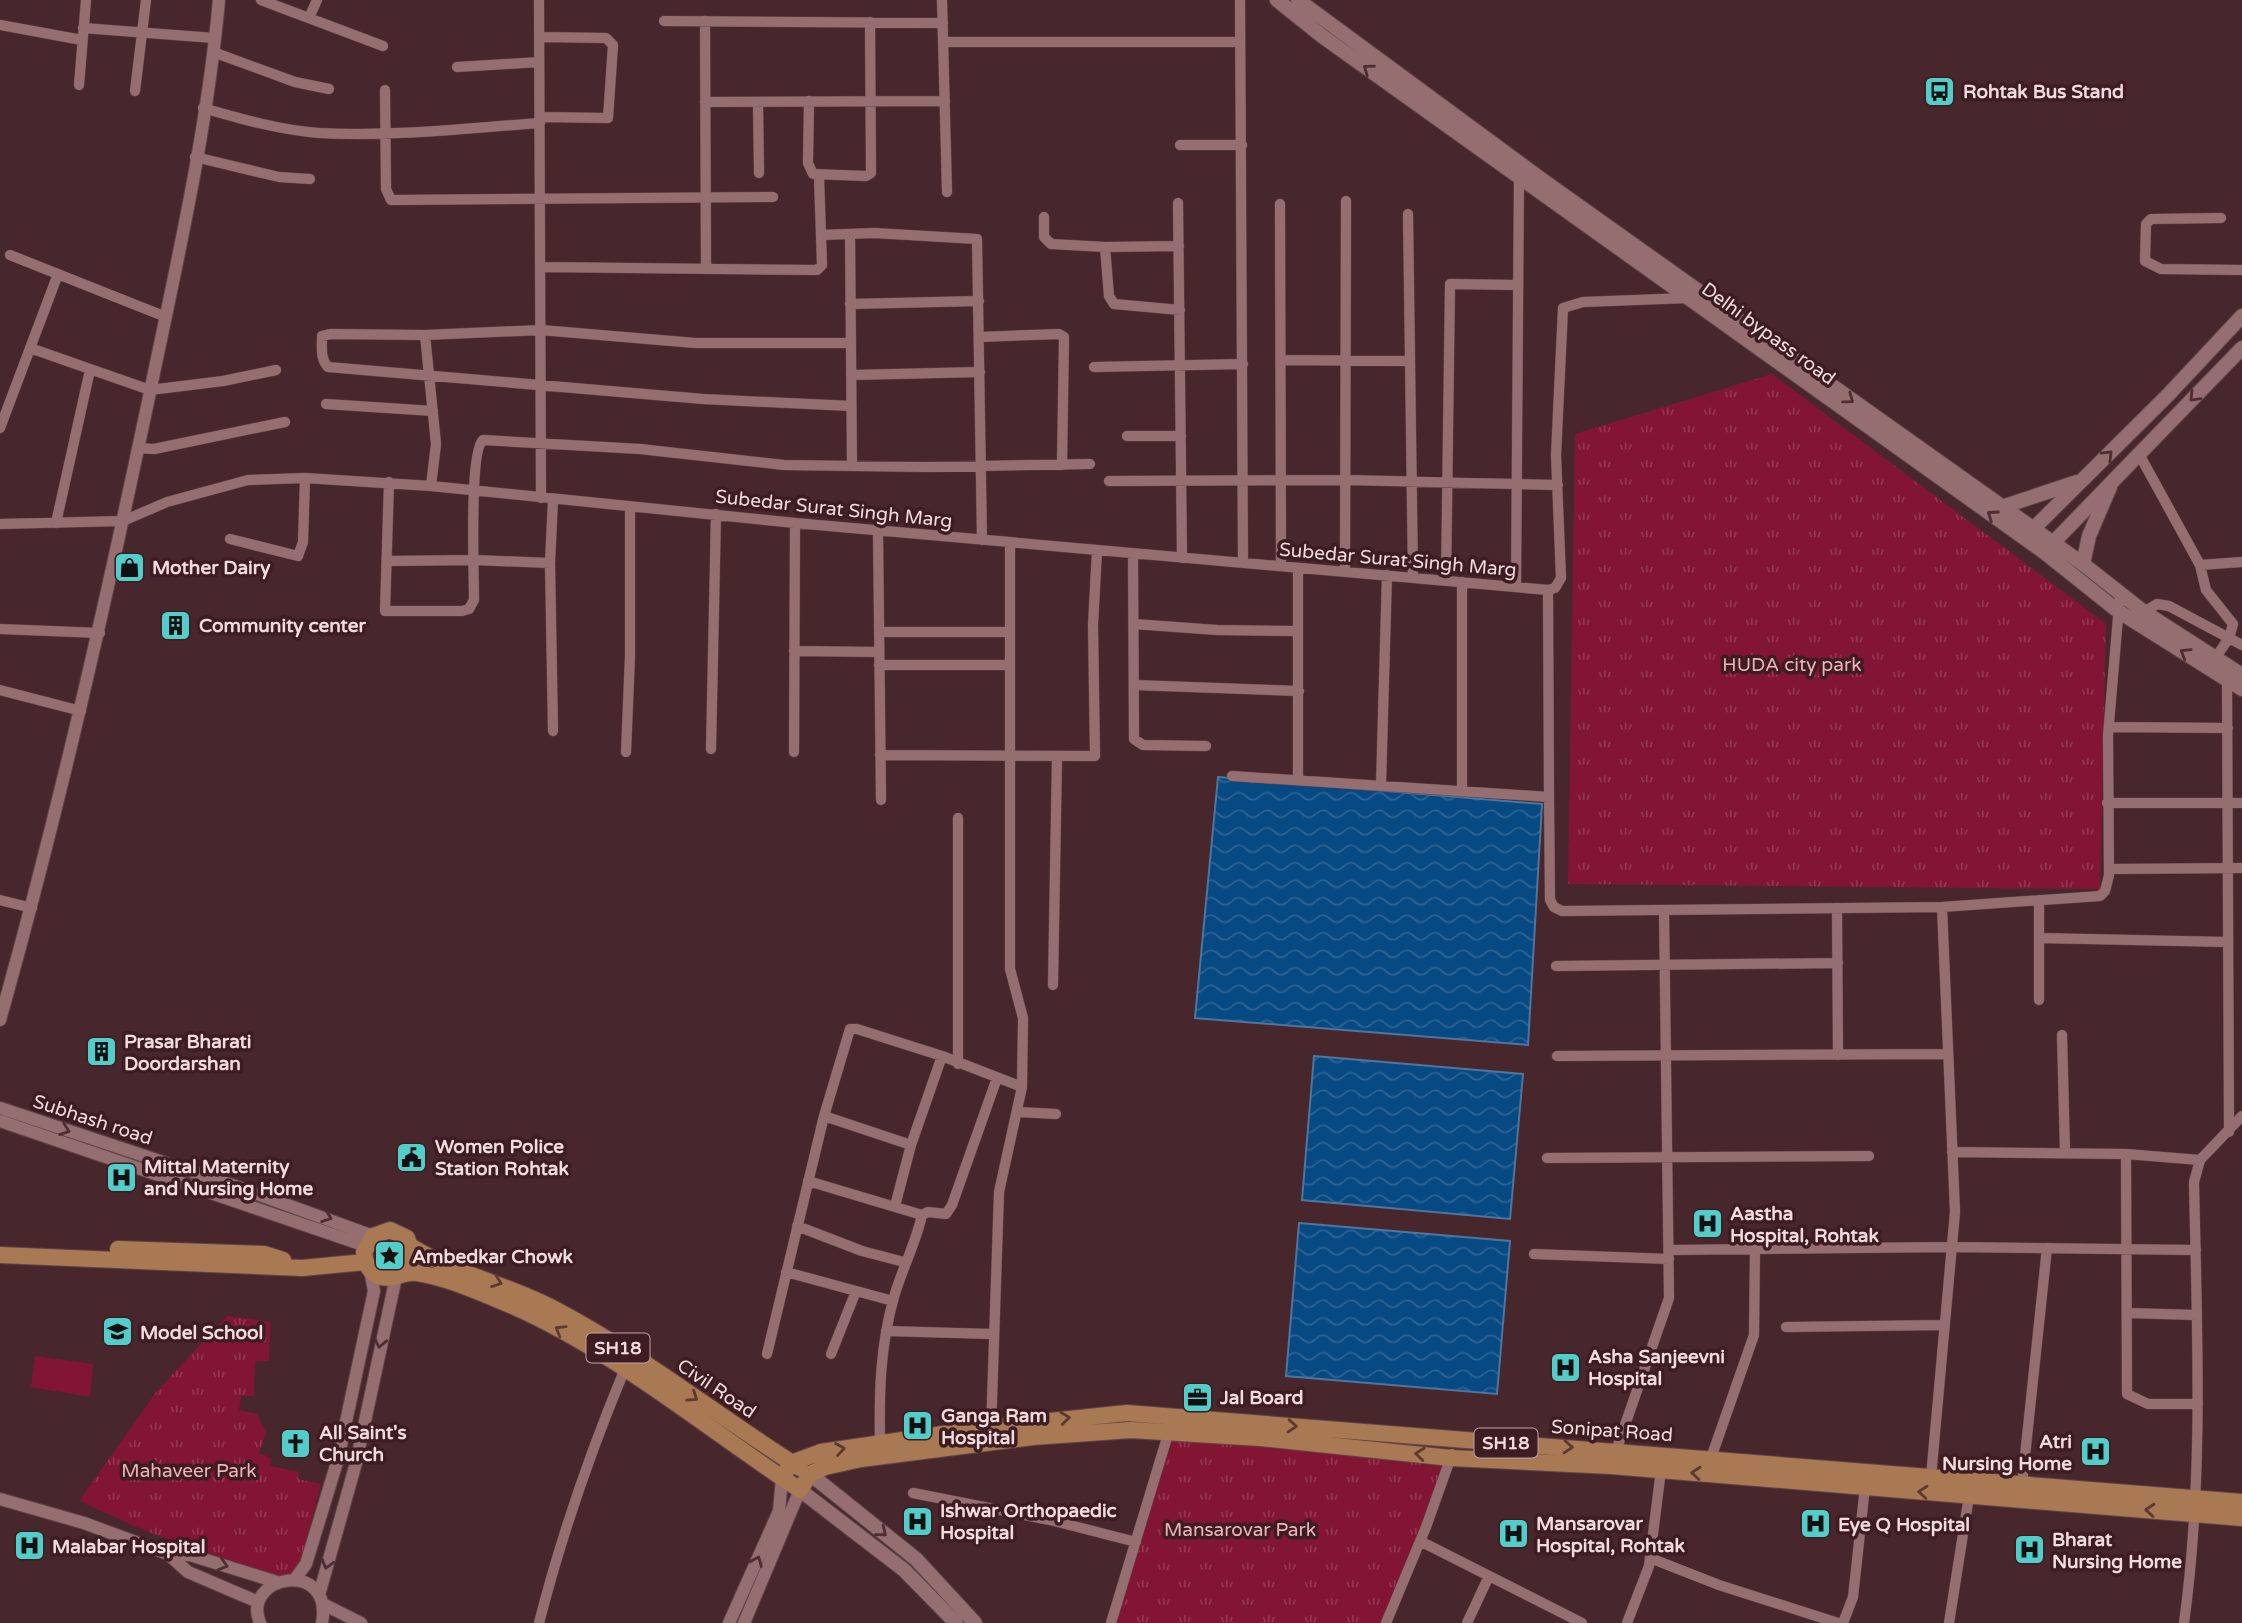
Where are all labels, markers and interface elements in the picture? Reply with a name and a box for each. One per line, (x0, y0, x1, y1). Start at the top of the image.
one-way arrow (1363, 65, 1376, 77)
bus stop icon: Rohtak Bus Stand (1923, 74, 1957, 108)
place label: Rohtak Bus Stand (1963, 81, 2124, 103)
street label: Delhi bypass road (1697, 278, 1840, 390)
one-way arrow (2190, 388, 2203, 401)
one-way arrow (1842, 391, 1854, 403)
one-way arrow (2099, 451, 2112, 464)
street label: Subedar Surat Singh Marg (714, 486, 953, 532)
one-way arrow (1987, 511, 2000, 523)
street label: Subedar Surat Singh Marg (1278, 539, 1517, 581)
shop icon: Mother Dairy (112, 550, 146, 584)
place label: Mother Dairy (152, 557, 271, 580)
building icon: Community center (159, 608, 193, 642)
place label: Community center (199, 615, 366, 638)
one-way arrow (2179, 648, 2192, 661)
park label: HUDA city park (1722, 654, 1862, 676)
place label: Prasar Bharati Doordarshan (124, 1031, 252, 1075)
building icon: Prasar Bharati Doordarshan (84, 1035, 118, 1069)
street label: Subhash road (30, 1090, 155, 1150)
one-way arrow (58, 1121, 70, 1136)
place label: Women Police Station Rohtak (435, 1136, 569, 1180)
public building icon: Women Police Station Rohtak (395, 1140, 429, 1174)
place label: Mittal Maternity and Nursing Home (144, 1156, 313, 1201)
hospital icon: Mittal Maternity and Nursing Home (104, 1160, 138, 1194)
place label: Aastha Hospital, Rohtak (1730, 1203, 1879, 1248)
hospital icon: Aastha Hospital, Rohtak (1690, 1207, 1724, 1241)
one-way arrow (320, 1209, 332, 1223)
place icon: Ambedkar Chowk (372, 1239, 406, 1273)
place label: Ambedkar Chowk (412, 1246, 574, 1268)
one-way arrow (490, 1274, 502, 1288)
school or university icon: Model School (100, 1315, 134, 1349)
place label: Model School (140, 1322, 263, 1344)
one-way arrow (555, 1325, 568, 1338)
road number: SH18 (586, 1334, 650, 1363)
one-way arrow (374, 1337, 389, 1349)
place label: Asha Sanjeevni Hospital (1588, 1346, 1725, 1391)
hospital icon: Asha Sanjeevni Hospital (1548, 1350, 1582, 1384)
street label: Civil Road (673, 1355, 760, 1423)
office icon: Jal Board (1180, 1380, 1214, 1414)
place label: Jal Board (1219, 1387, 1304, 1409)
one-way arrow (685, 1389, 698, 1402)
place label: Ganga Ram Hospital (941, 1405, 1047, 1450)
hospital icon: Ganga Ram Hospital (901, 1409, 935, 1443)
one-way arrow (1059, 1411, 1071, 1426)
street label: Sonipat Road (1550, 1416, 1674, 1446)
one-way arrow (1287, 1418, 1298, 1433)
place label: All Saint's Church (319, 1422, 407, 1466)
church icon: All Saint's Church (279, 1426, 313, 1460)
road number: SH18 (1474, 1428, 1538, 1458)
place label: Atri Nursing Home (1942, 1431, 2072, 1476)
hospital icon: Atri Nursing Home (2078, 1435, 2112, 1469)
one-way arrow (1562, 1439, 1573, 1454)
one-way arrow (834, 1442, 846, 1457)
one-way arrow (1414, 1447, 1426, 1462)
park label: Mahaveer Park (121, 1460, 257, 1482)
one-way arrow (1690, 1466, 1701, 1481)
one-way arrow (1917, 1485, 1928, 1500)
place label: Ishwar Orthopaedic Hospital (940, 1500, 1117, 1545)
one-way arrow (2144, 1503, 2155, 1518)
hospital icon: Ishwar Orthopaedic Hospital (900, 1504, 934, 1538)
hospital icon: Eye Q Hospital (1798, 1507, 1832, 1541)
place label: Mansarovar Hospital, Rohtak (1536, 1513, 1685, 1558)
place label: Eye Q Hospital (1838, 1514, 1970, 1537)
hospital icon: Mansarovar Hospital, Rohtak (1496, 1517, 1530, 1551)
park label: Mansarovar Park (1164, 1519, 1316, 1541)
one-way arrow (874, 1524, 887, 1536)
hospital icon: Malabar Hospital (12, 1529, 46, 1563)
place label: Bharat Nursing Home (2052, 1529, 2182, 1574)
hospital icon: Bharat Nursing Home (2012, 1533, 2046, 1567)
place label: Malabar Hospital (52, 1536, 205, 1559)
one-way arrow (749, 1556, 763, 1568)
one-way arrow (216, 1557, 228, 1571)
one-way arrow (320, 1558, 335, 1570)

